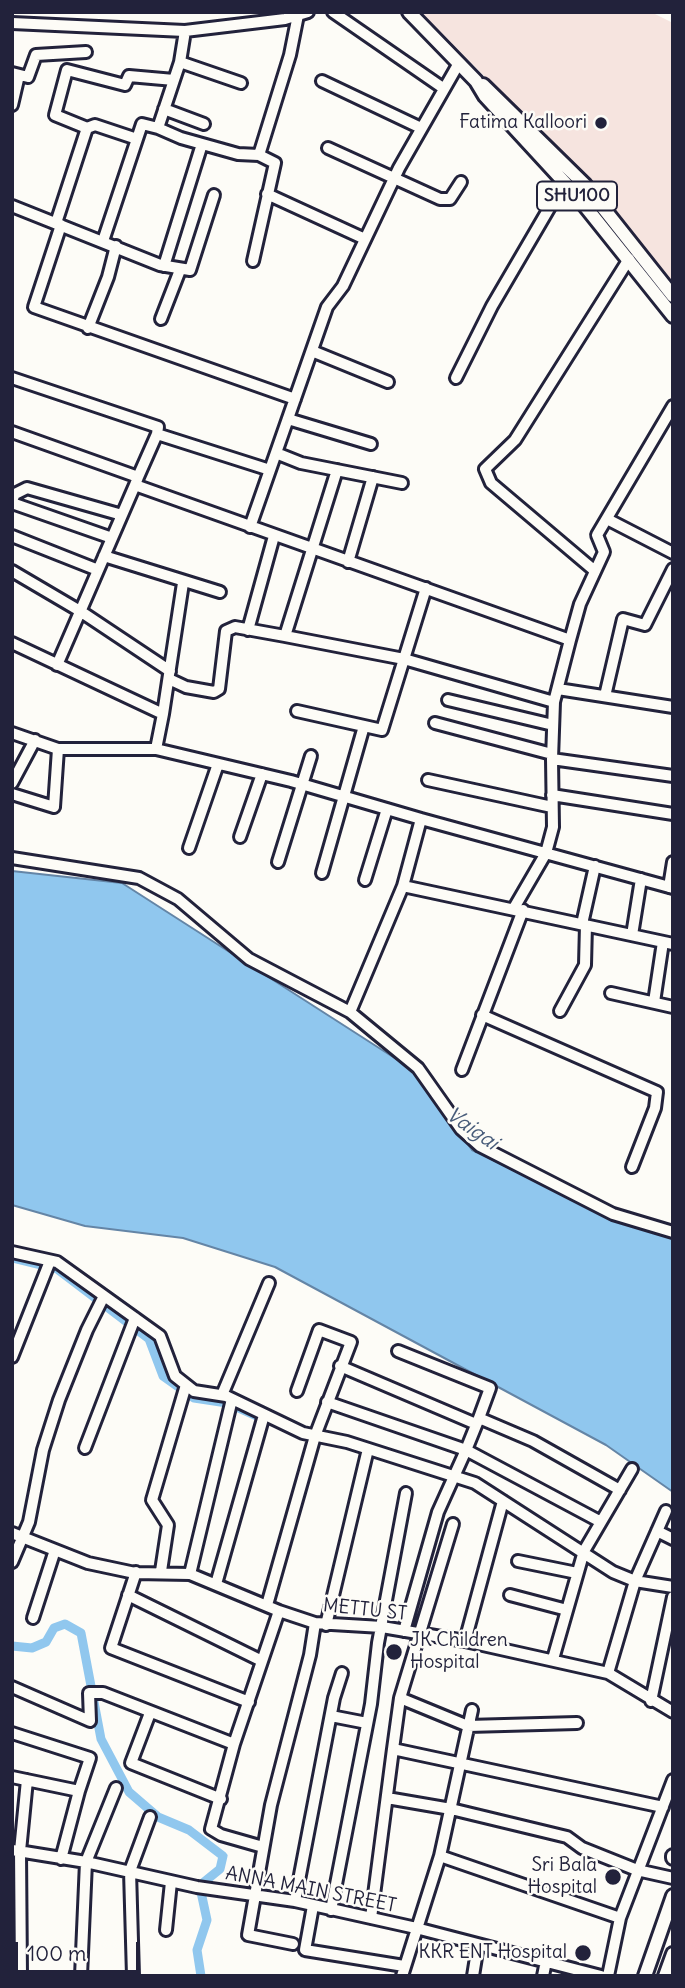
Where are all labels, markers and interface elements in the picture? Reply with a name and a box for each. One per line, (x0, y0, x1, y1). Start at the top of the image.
place label: Fatima Kalloori (459, 112, 587, 134)
marker: Fatima Kalloori (593, 115, 609, 131)
road number: SHU100 (537, 182, 617, 210)
water label: Vaigai (441, 1102, 503, 1156)
street label: METTU ST (322, 1594, 408, 1626)
place label: JK Children Hospital (410, 1630, 508, 1674)
marker: JK Children Hospital (384, 1642, 404, 1662)
place label: Sri Bala Hospital (527, 1855, 597, 1899)
street label: ANNA MAIN STREET (224, 1862, 398, 1918)
marker: Sri Bala Hospital (603, 1867, 623, 1887)
scale bar (18, 1928, 144, 1972)
text: 100 m (27, 1940, 86, 1967)
place label: KKR ENT Hospital (419, 1942, 567, 1964)
marker: KKR ENT Hospital (573, 1943, 593, 1963)

